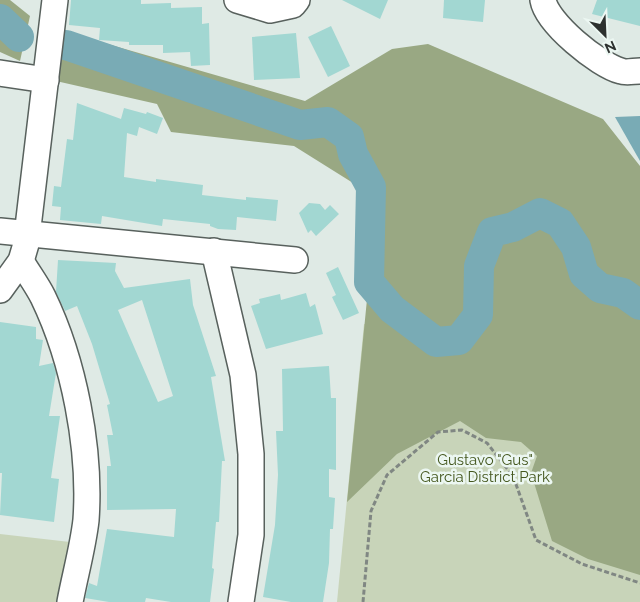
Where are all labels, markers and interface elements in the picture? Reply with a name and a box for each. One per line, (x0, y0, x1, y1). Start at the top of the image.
north arrow (580, 10, 630, 60)
text: N (602, 37, 618, 56)
park label: Gustavo "Gus" Garcia District Park (420, 451, 550, 486)

